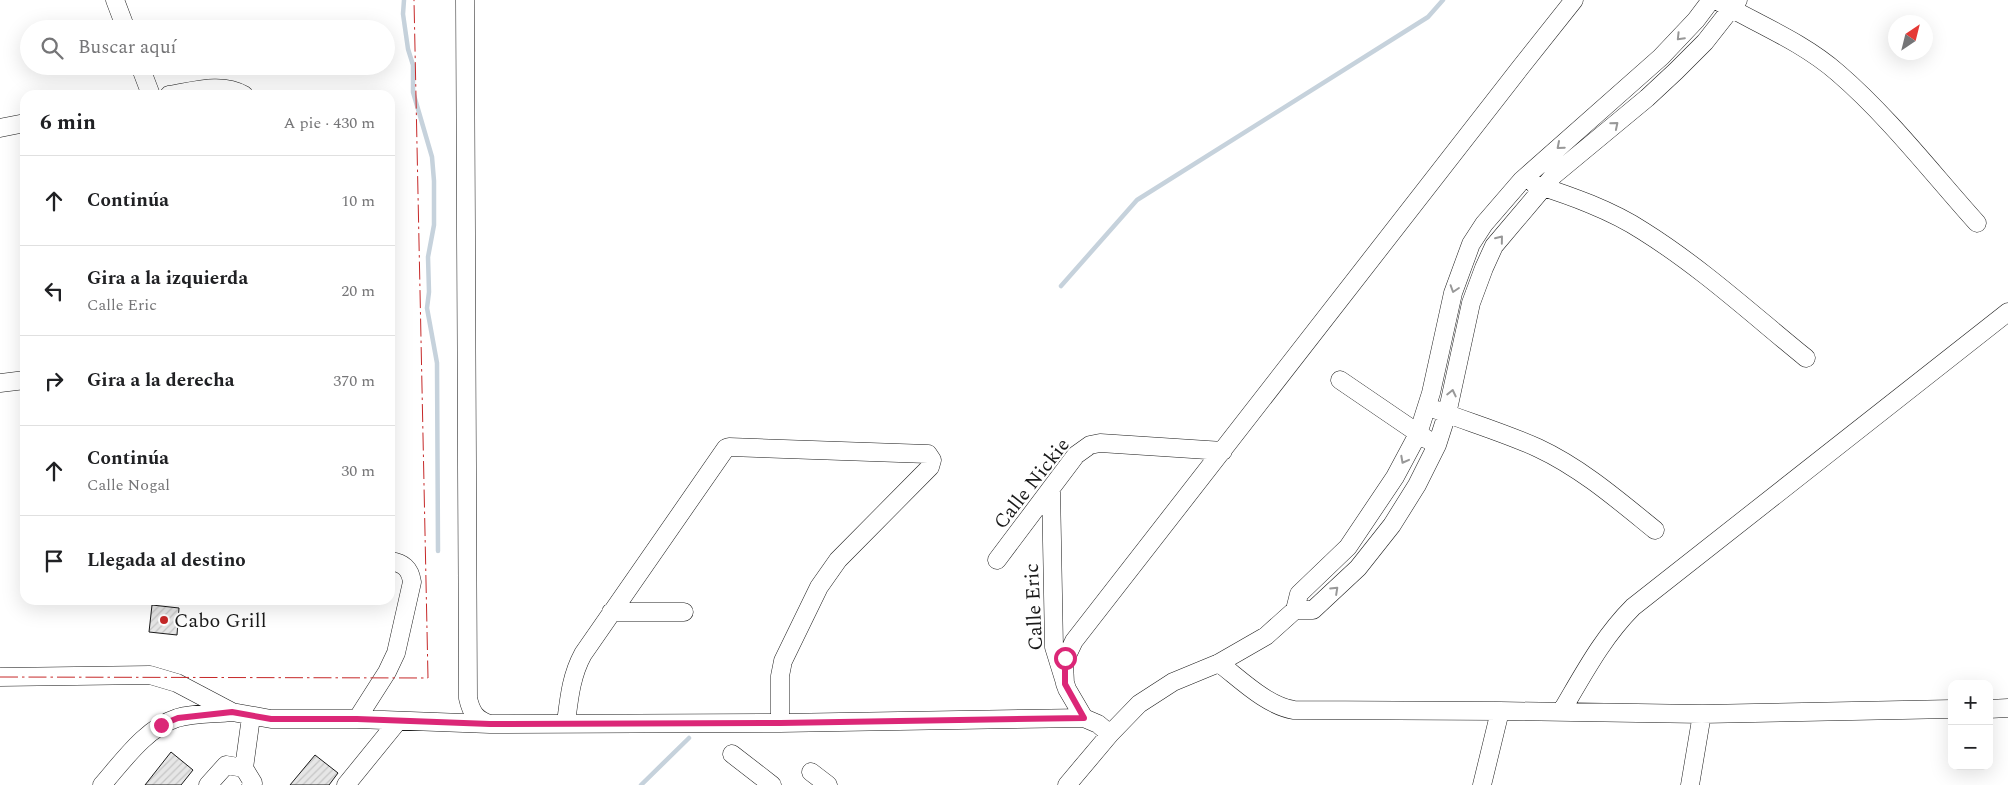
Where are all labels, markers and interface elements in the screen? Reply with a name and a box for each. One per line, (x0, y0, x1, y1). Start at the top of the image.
north arrow (1888, 15, 1933, 60)
search box (20, 20, 395, 75)
one-way arrow (1677, 32, 1686, 41)
text: Buscar aquí (78, 33, 177, 62)
icon: search (38, 34, 66, 62)
text: 6 min (40, 107, 96, 139)
text: A pie · 430 m (283, 111, 375, 135)
one-way arrow (1609, 122, 1618, 130)
one-way arrow (1556, 141, 1565, 150)
text: Continúa (87, 186, 169, 215)
icon: ahead (40, 187, 68, 215)
text: 10 m (341, 189, 375, 213)
one-way arrow (1495, 236, 1503, 245)
text: Gira a la izquierda (87, 264, 248, 293)
icon: left (40, 277, 68, 305)
text: 20 m (341, 279, 375, 303)
one-way arrow (1450, 284, 1460, 292)
text: Calle Eric (87, 293, 157, 317)
text: Gira a la derecha (87, 366, 234, 395)
icon: right (40, 367, 68, 395)
text: 370 m (333, 369, 375, 393)
one-way arrow (1446, 388, 1457, 397)
street label: Calle Nickie (986, 431, 1077, 536)
text: Continúa (87, 444, 169, 473)
one-way arrow (1400, 455, 1410, 464)
icon: ahead (40, 457, 68, 485)
text: 30 m (341, 459, 375, 483)
text: Calle Nogal (87, 473, 170, 497)
text: Llegada al destino (87, 546, 246, 575)
icon: arrive (40, 547, 68, 575)
street label: Calle Eric (1017, 562, 1051, 651)
one-way arrow (1330, 587, 1339, 596)
place label: Cabo Grill (174, 606, 267, 636)
marker: Cabo Grill (158, 614, 170, 626)
route start (1054, 647, 1077, 670)
map controls (1948, 680, 1993, 770)
button: + (1948, 680, 1993, 725)
route end (150, 714, 173, 737)
button: − (1948, 725, 1993, 770)

